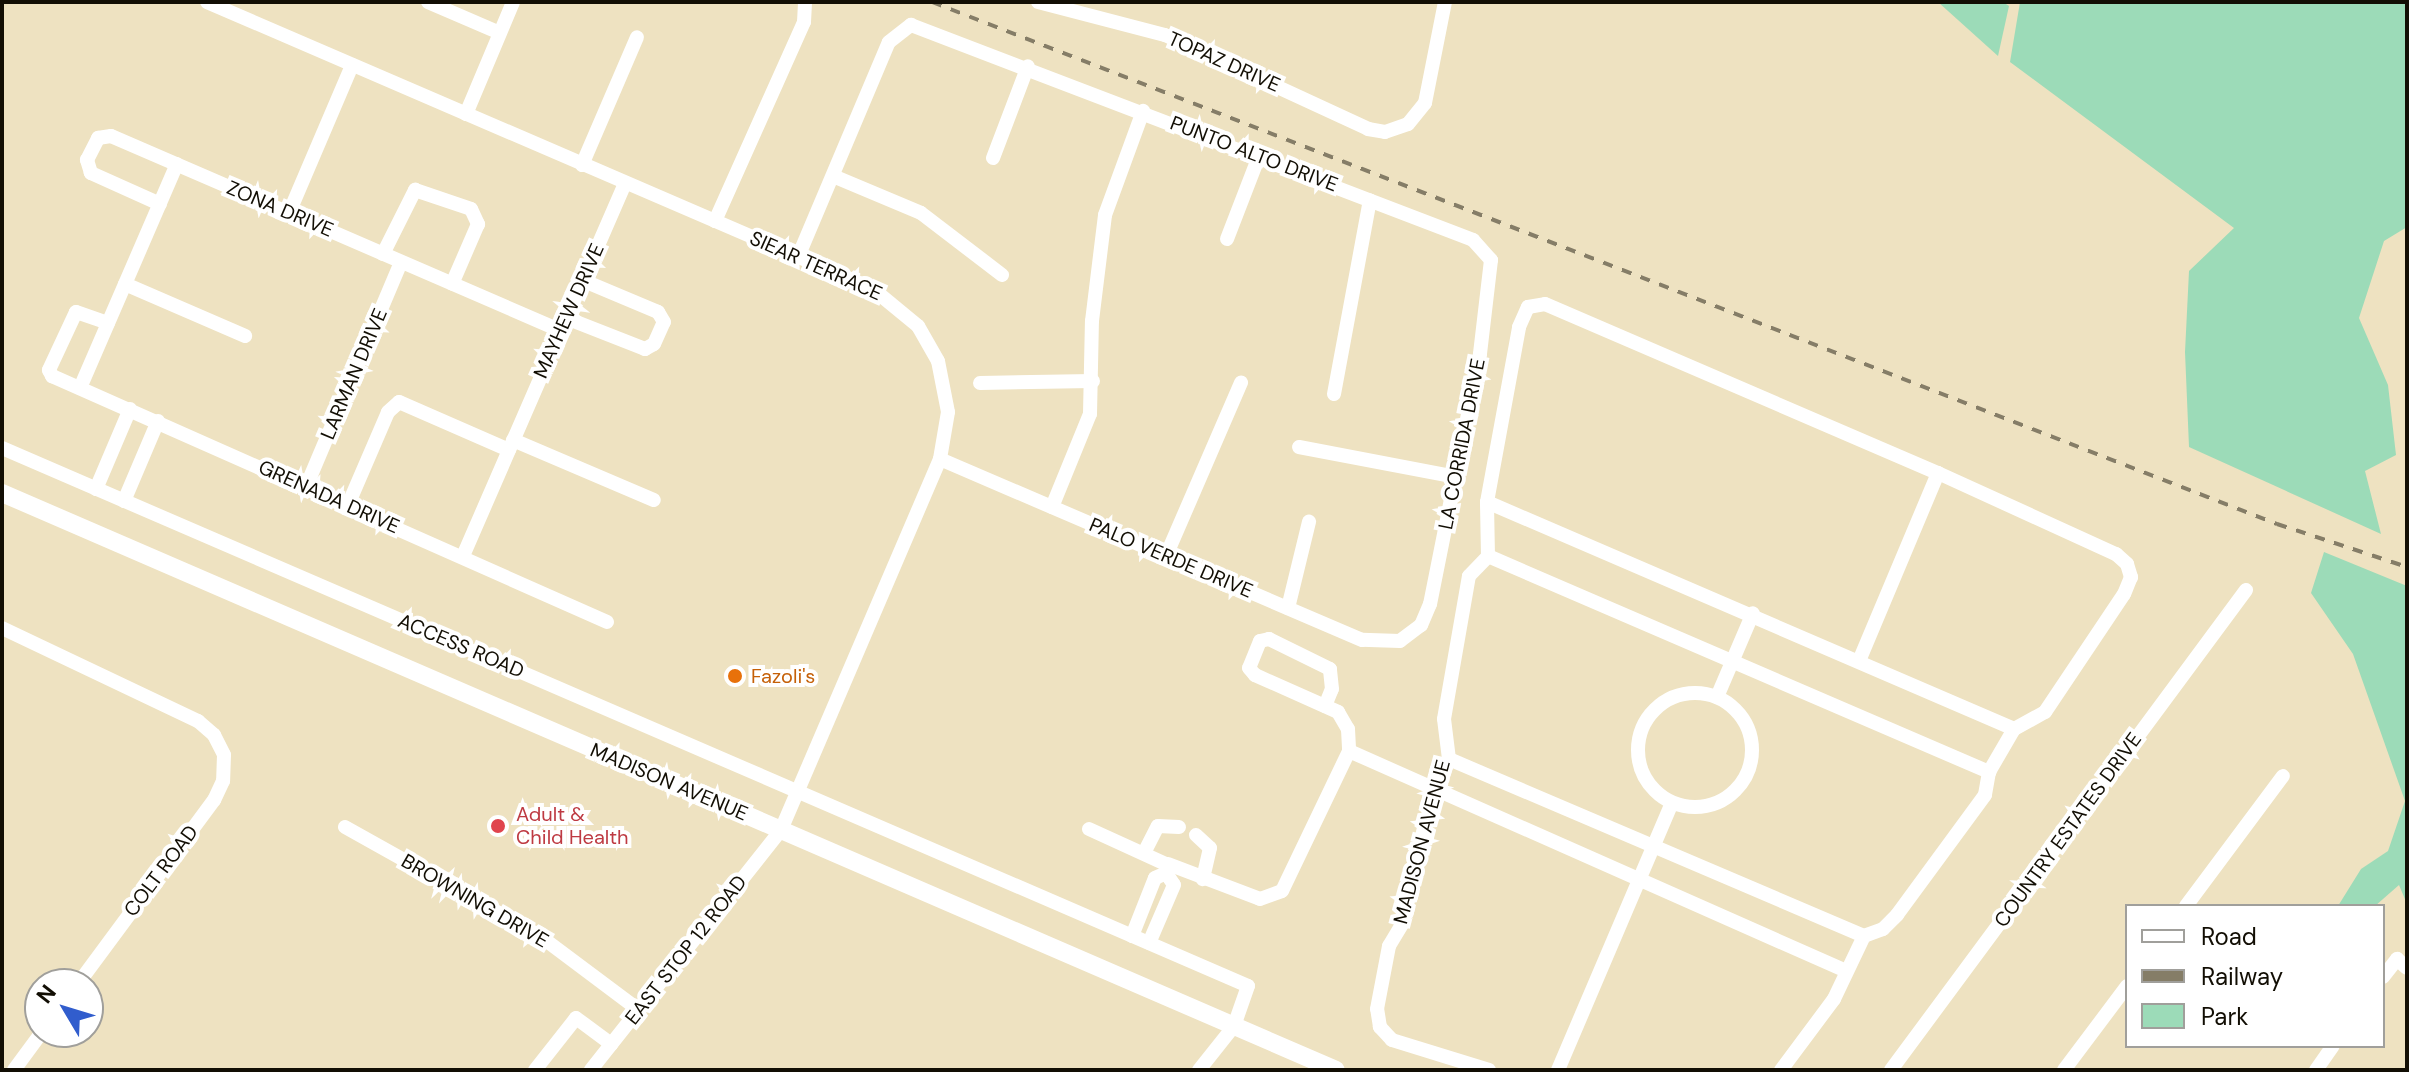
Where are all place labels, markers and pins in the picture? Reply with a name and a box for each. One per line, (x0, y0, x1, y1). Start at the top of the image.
place label: Fazoli's (751, 664, 815, 688)
marker: Fazoli's (726, 667, 744, 685)
place label: Adult & Child Health (516, 802, 629, 849)
marker: Adult & Child Health (487, 815, 509, 837)

